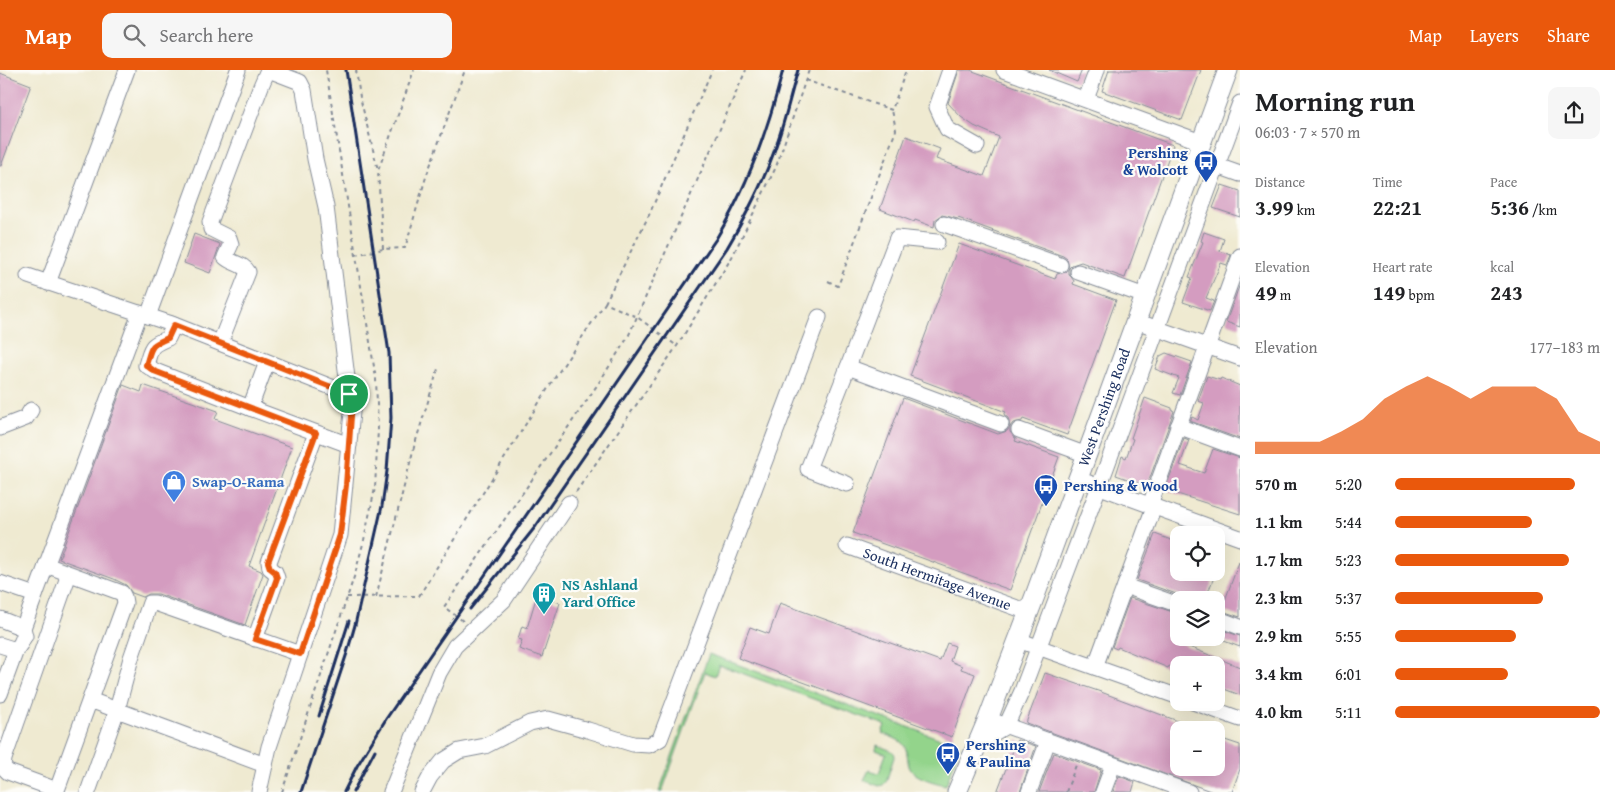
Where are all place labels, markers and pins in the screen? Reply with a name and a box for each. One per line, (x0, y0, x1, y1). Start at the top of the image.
place label: Pershing & Wolcott (1123, 142, 1188, 180)
bus stop icon: Pershing & Wolcott (1193, 149, 1219, 183)
pin (328, 373, 370, 415)
shop icon: Swap-O-Rama (161, 469, 187, 503)
place label: Swap-O-Rama (192, 471, 285, 492)
bus stop icon: Pershing & Wood (1033, 473, 1059, 507)
place label: Pershing & Wood (1064, 475, 1178, 496)
place label: NS Ashland Yard Office (562, 574, 638, 612)
building icon: NS Ashland Yard Office (531, 581, 557, 615)
place label: Pershing & Paulina (966, 734, 1031, 772)
bus stop icon: Pershing & Paulina (935, 741, 961, 775)

